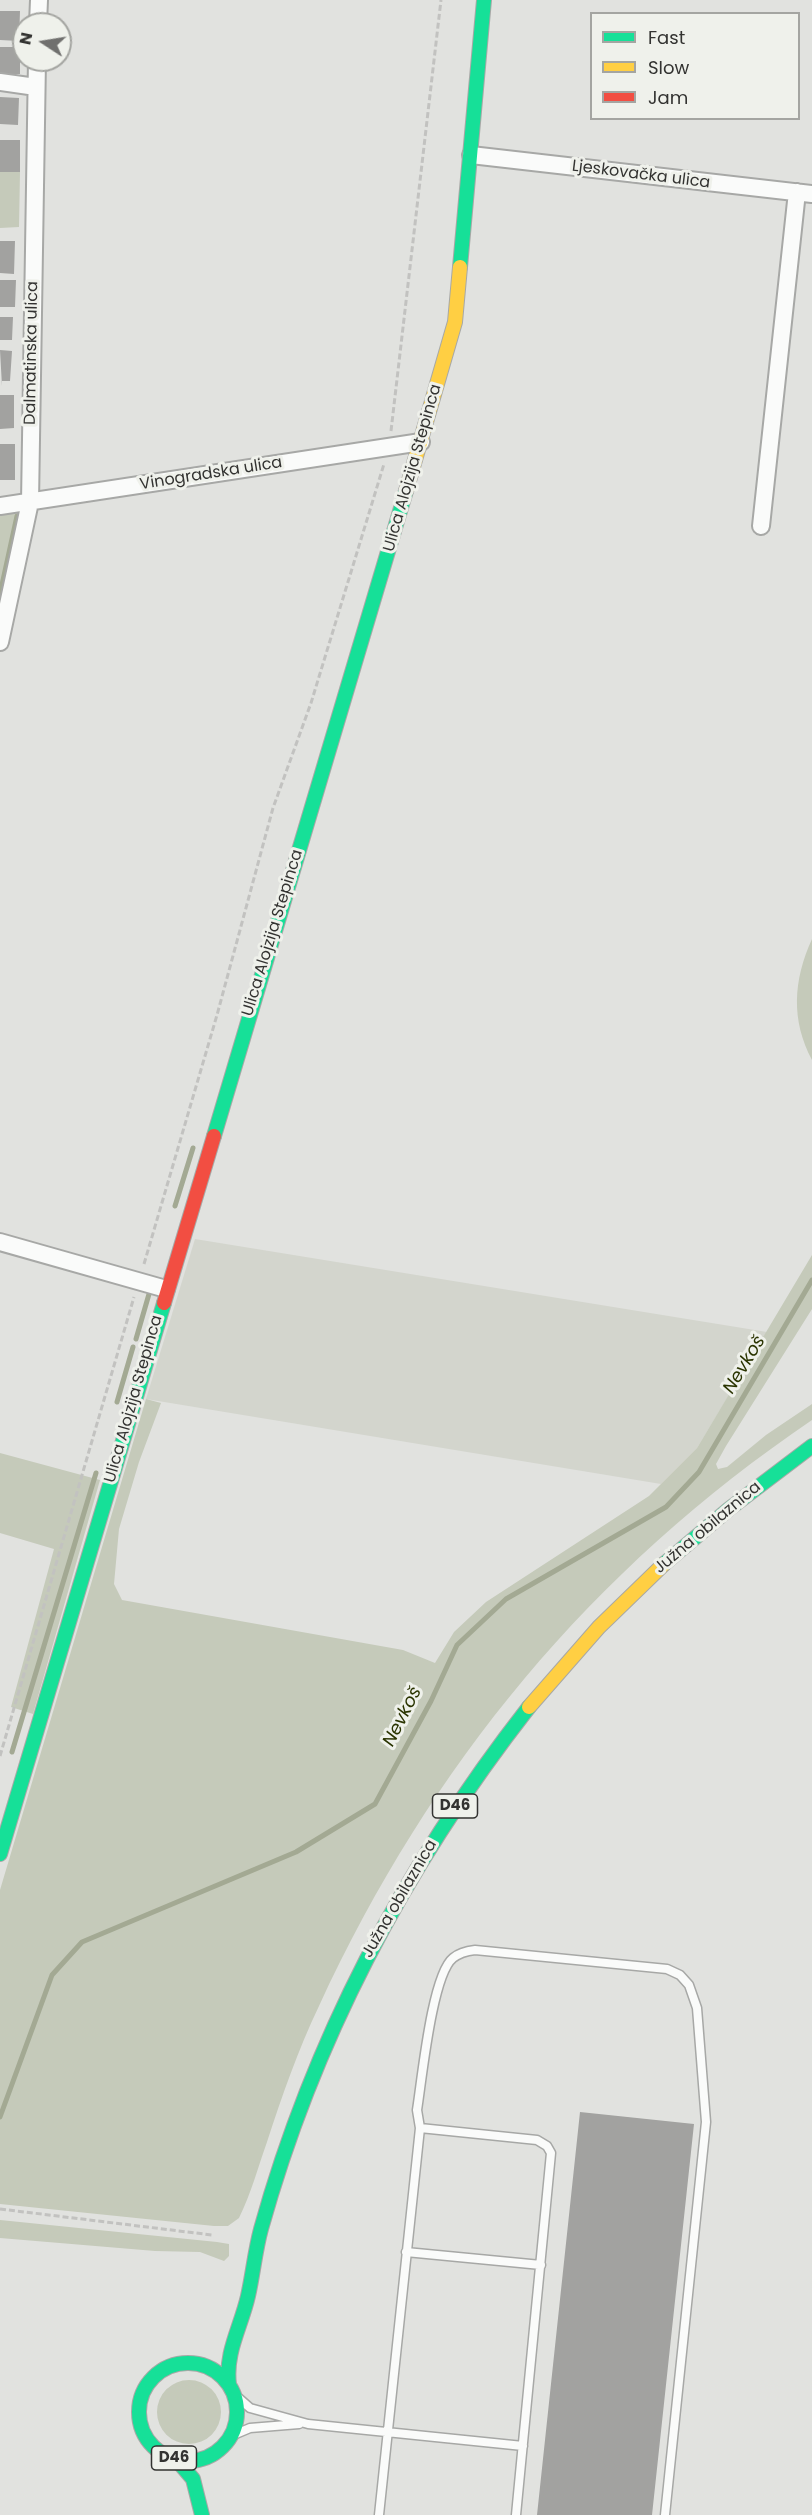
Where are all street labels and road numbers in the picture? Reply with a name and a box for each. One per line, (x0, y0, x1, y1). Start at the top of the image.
street label: Ljeskovačka ulica (571, 157, 711, 193)
street label: Dalmatinska ulica (21, 281, 43, 425)
street label: Ulica Alojzija Stepinca (380, 382, 446, 554)
street label: Vinogradska ulica (138, 453, 284, 495)
street label: Ulica Alojzija Stepinca (238, 847, 308, 1019)
street label: Ulica Alojzija Stepinca (101, 1313, 167, 1485)
street label: Južna obilaznica (651, 1478, 765, 1578)
road number: D46 (432, 1794, 478, 1818)
street label: Južna obilaznica (358, 1837, 442, 1961)
road number: D46 (152, 2446, 196, 2470)

